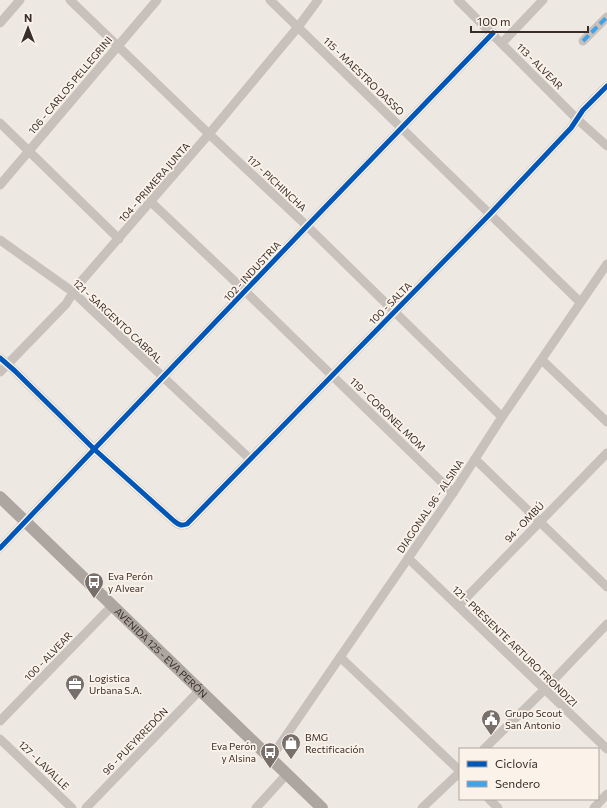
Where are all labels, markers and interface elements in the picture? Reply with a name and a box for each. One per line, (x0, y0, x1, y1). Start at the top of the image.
north arrow (8, 8, 48, 48)
scale bar (471, 8, 588, 34)
text: N (24, 11, 32, 24)
text: 100 m (477, 14, 511, 28)
street label: 106 - CARLOS PELLEGRINI (26, 34, 114, 136)
street label: 115 - MAESTRO DASSO (321, 34, 407, 118)
street label: 113 - ALVEAR (514, 40, 566, 92)
street label: 104 - PRIMERA JUNTA (116, 140, 192, 224)
street label: 117 - PICHINCHA (245, 152, 309, 214)
street label: 102 - INDUSTRIA (221, 238, 283, 304)
street label: 121 - SARGENTO CABRAL (71, 276, 165, 366)
street label: 100 - SALTA (366, 279, 414, 327)
street label: 119 - CORONEL MOM (348, 375, 428, 453)
street label: DIAGONAL 96 - ALSINA (394, 457, 466, 555)
street label: 94 - OMBÚ (502, 499, 546, 545)
place label: Eva Perón y Alvear (108, 570, 153, 594)
bus stop icon: Eva Perón y Alvear (83, 571, 105, 599)
street label: 121 - PRESIENTE ARTURO FRONDIZI (450, 583, 580, 709)
street label: AVENIDA 125 - EVA PERÓN (112, 605, 210, 700)
street label: 100 - ALVEAR (22, 629, 75, 683)
place label: Logistica Urbana S.A. (89, 672, 142, 696)
office icon: Logistica Urbana S.A. (64, 673, 86, 701)
street label: 96 - PUEYRREDÓN (100, 705, 170, 777)
place label: Grupo Scout San Antonio (505, 707, 562, 731)
public building icon: Grupo Scout San Antonio (480, 708, 502, 736)
place label: BMG Rectificación (305, 731, 364, 755)
shop icon: BMG Rectificación (280, 732, 302, 760)
street label: 127 - LAVALLE (16, 738, 72, 792)
place label: Eva Perón y Alsina (211, 740, 256, 764)
bus stop icon: Eva Perón y Alsina (259, 741, 281, 769)
legend (459, 748, 599, 800)
text: Ciclovía (495, 756, 538, 770)
text: Sendero (495, 776, 540, 790)

